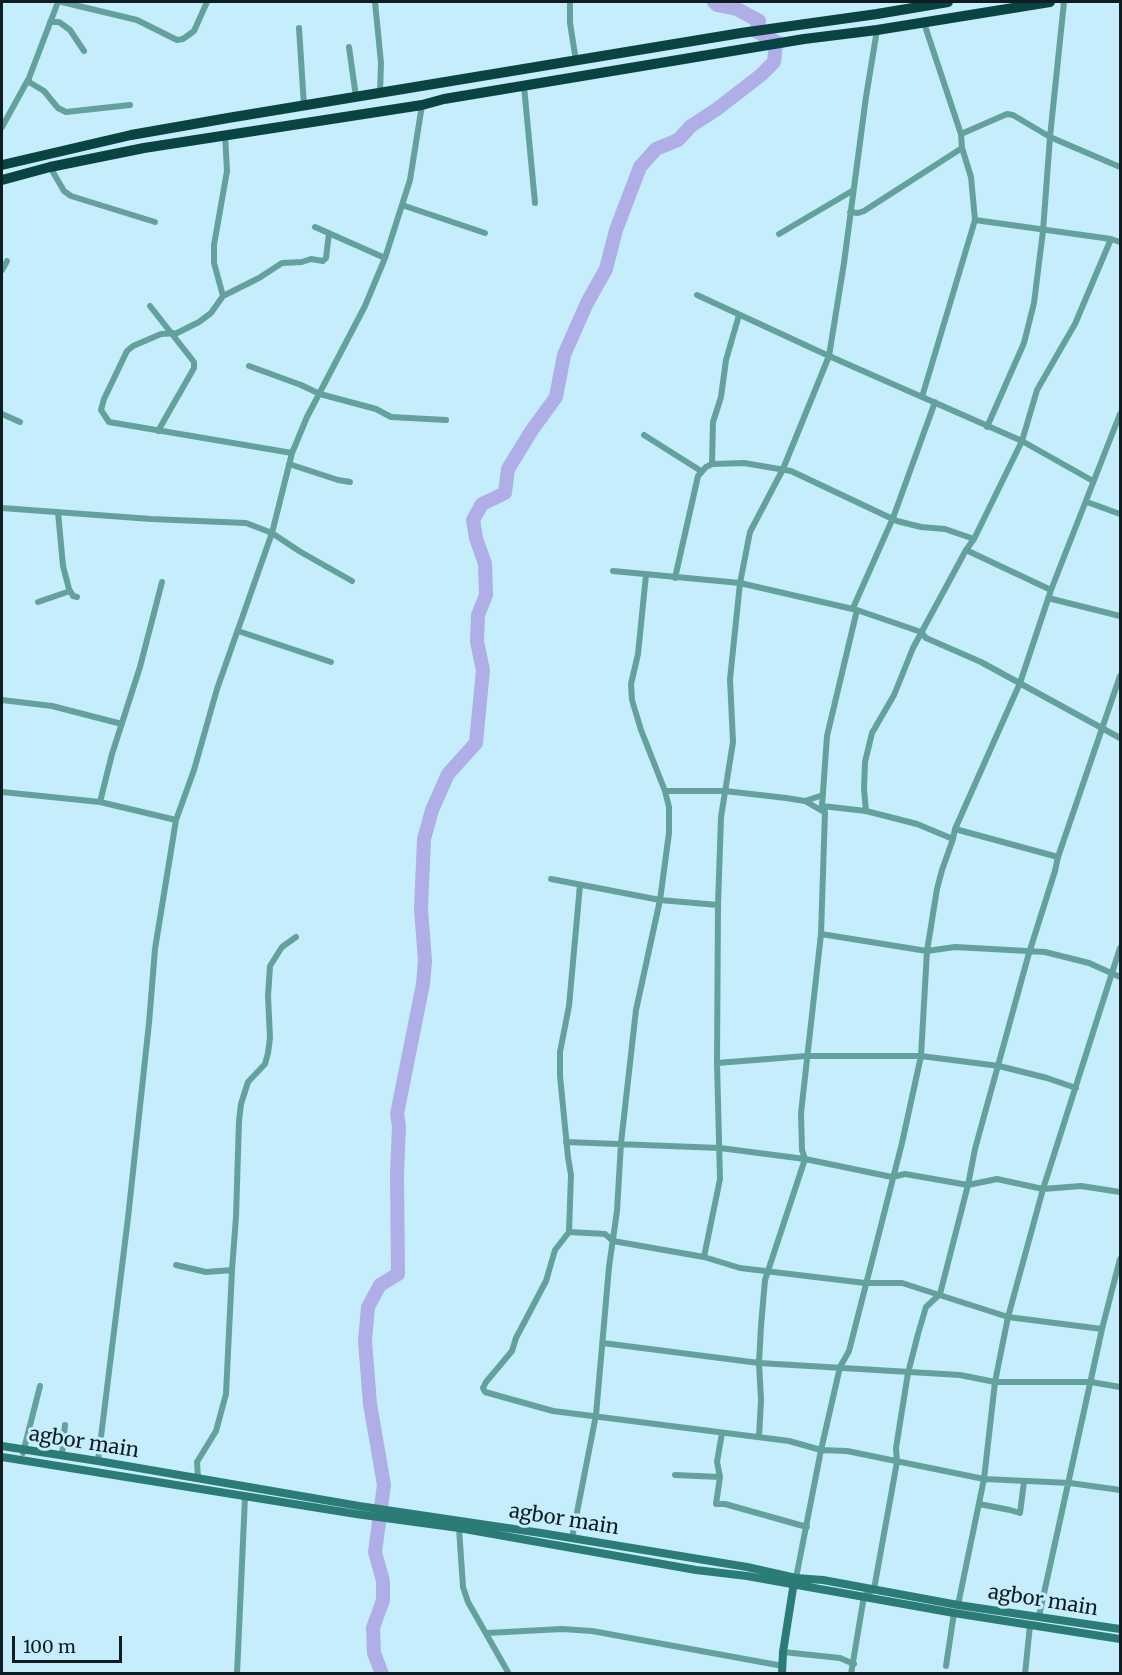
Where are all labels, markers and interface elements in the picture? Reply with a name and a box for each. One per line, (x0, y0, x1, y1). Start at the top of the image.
street label: agbor main (27, 1422, 141, 1464)
street label: agbor main (507, 1499, 621, 1541)
street label: agbor main (986, 1580, 1100, 1622)
scale bar (15, 1624, 124, 1662)
text: 100 m (23, 1635, 76, 1658)

